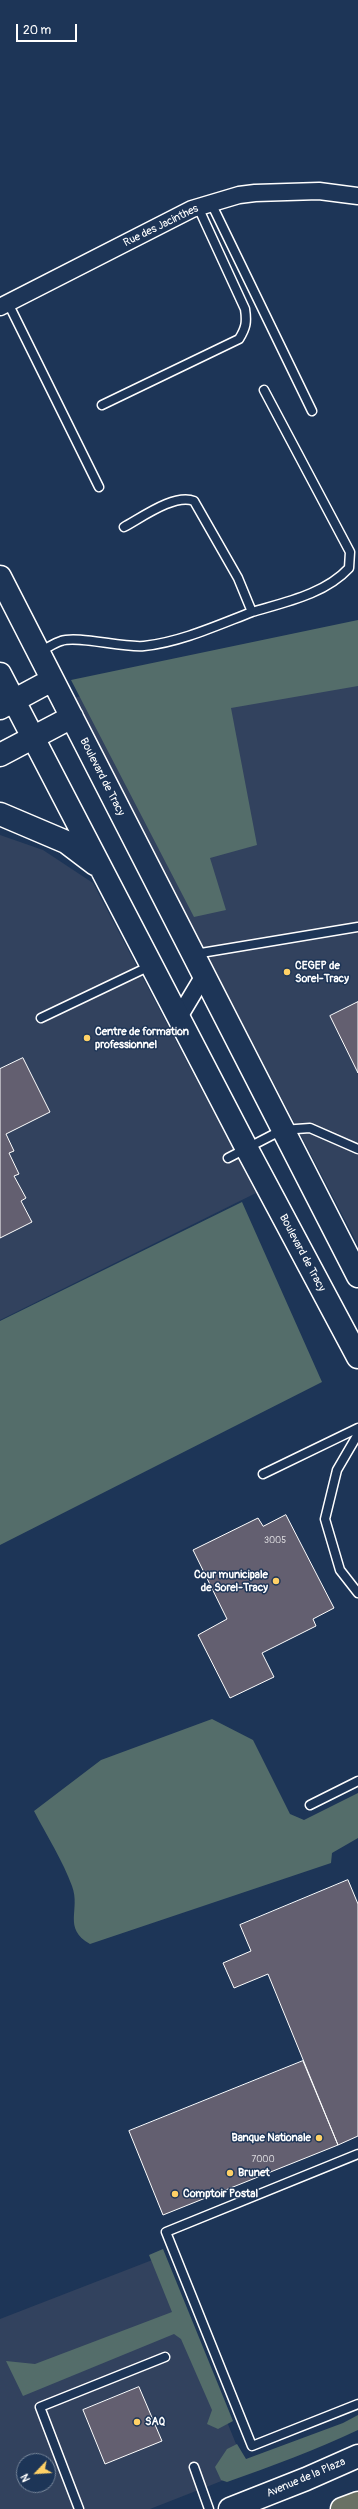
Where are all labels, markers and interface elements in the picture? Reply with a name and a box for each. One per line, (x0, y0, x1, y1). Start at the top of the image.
scale bar (18, 16, 79, 42)
text: 20 m (23, 23, 51, 38)
street label: Rue des Jacinthes (121, 202, 201, 250)
street label: Boulevard de Tracy (77, 736, 127, 818)
place label: CEGEP de Sorel-Tracy (295, 959, 349, 985)
marker: CEGEP de Sorel-Tracy (282, 967, 292, 977)
place label: Centre de formation professionnel (95, 1025, 189, 1051)
marker: Centre de formation professionnel (82, 1033, 92, 1043)
street label: Boulevard de Tracy (276, 1212, 328, 1294)
house number: 3005 (264, 1536, 286, 1546)
place label: Cour municipale de Sorel-Tracy (194, 1568, 268, 1594)
marker: Cour municipale de Sorel-Tracy (271, 1576, 281, 1586)
place label: Banque Nationale (231, 2131, 311, 2145)
marker: Banque Nationale (314, 2133, 324, 2143)
house number: 7000 (251, 2155, 275, 2165)
place label: Brunet (238, 2166, 270, 2180)
marker: Brunet (225, 2168, 235, 2178)
place label: Comptoir Postal (183, 2187, 258, 2201)
marker: Comptoir Postal (170, 2189, 180, 2199)
place label: SAQ (145, 2415, 165, 2429)
marker: SAQ (132, 2417, 142, 2427)
north arrow (16, 2453, 56, 2493)
street label: Avenue de la Plaza (265, 2455, 347, 2501)
text: N (18, 2472, 33, 2484)

